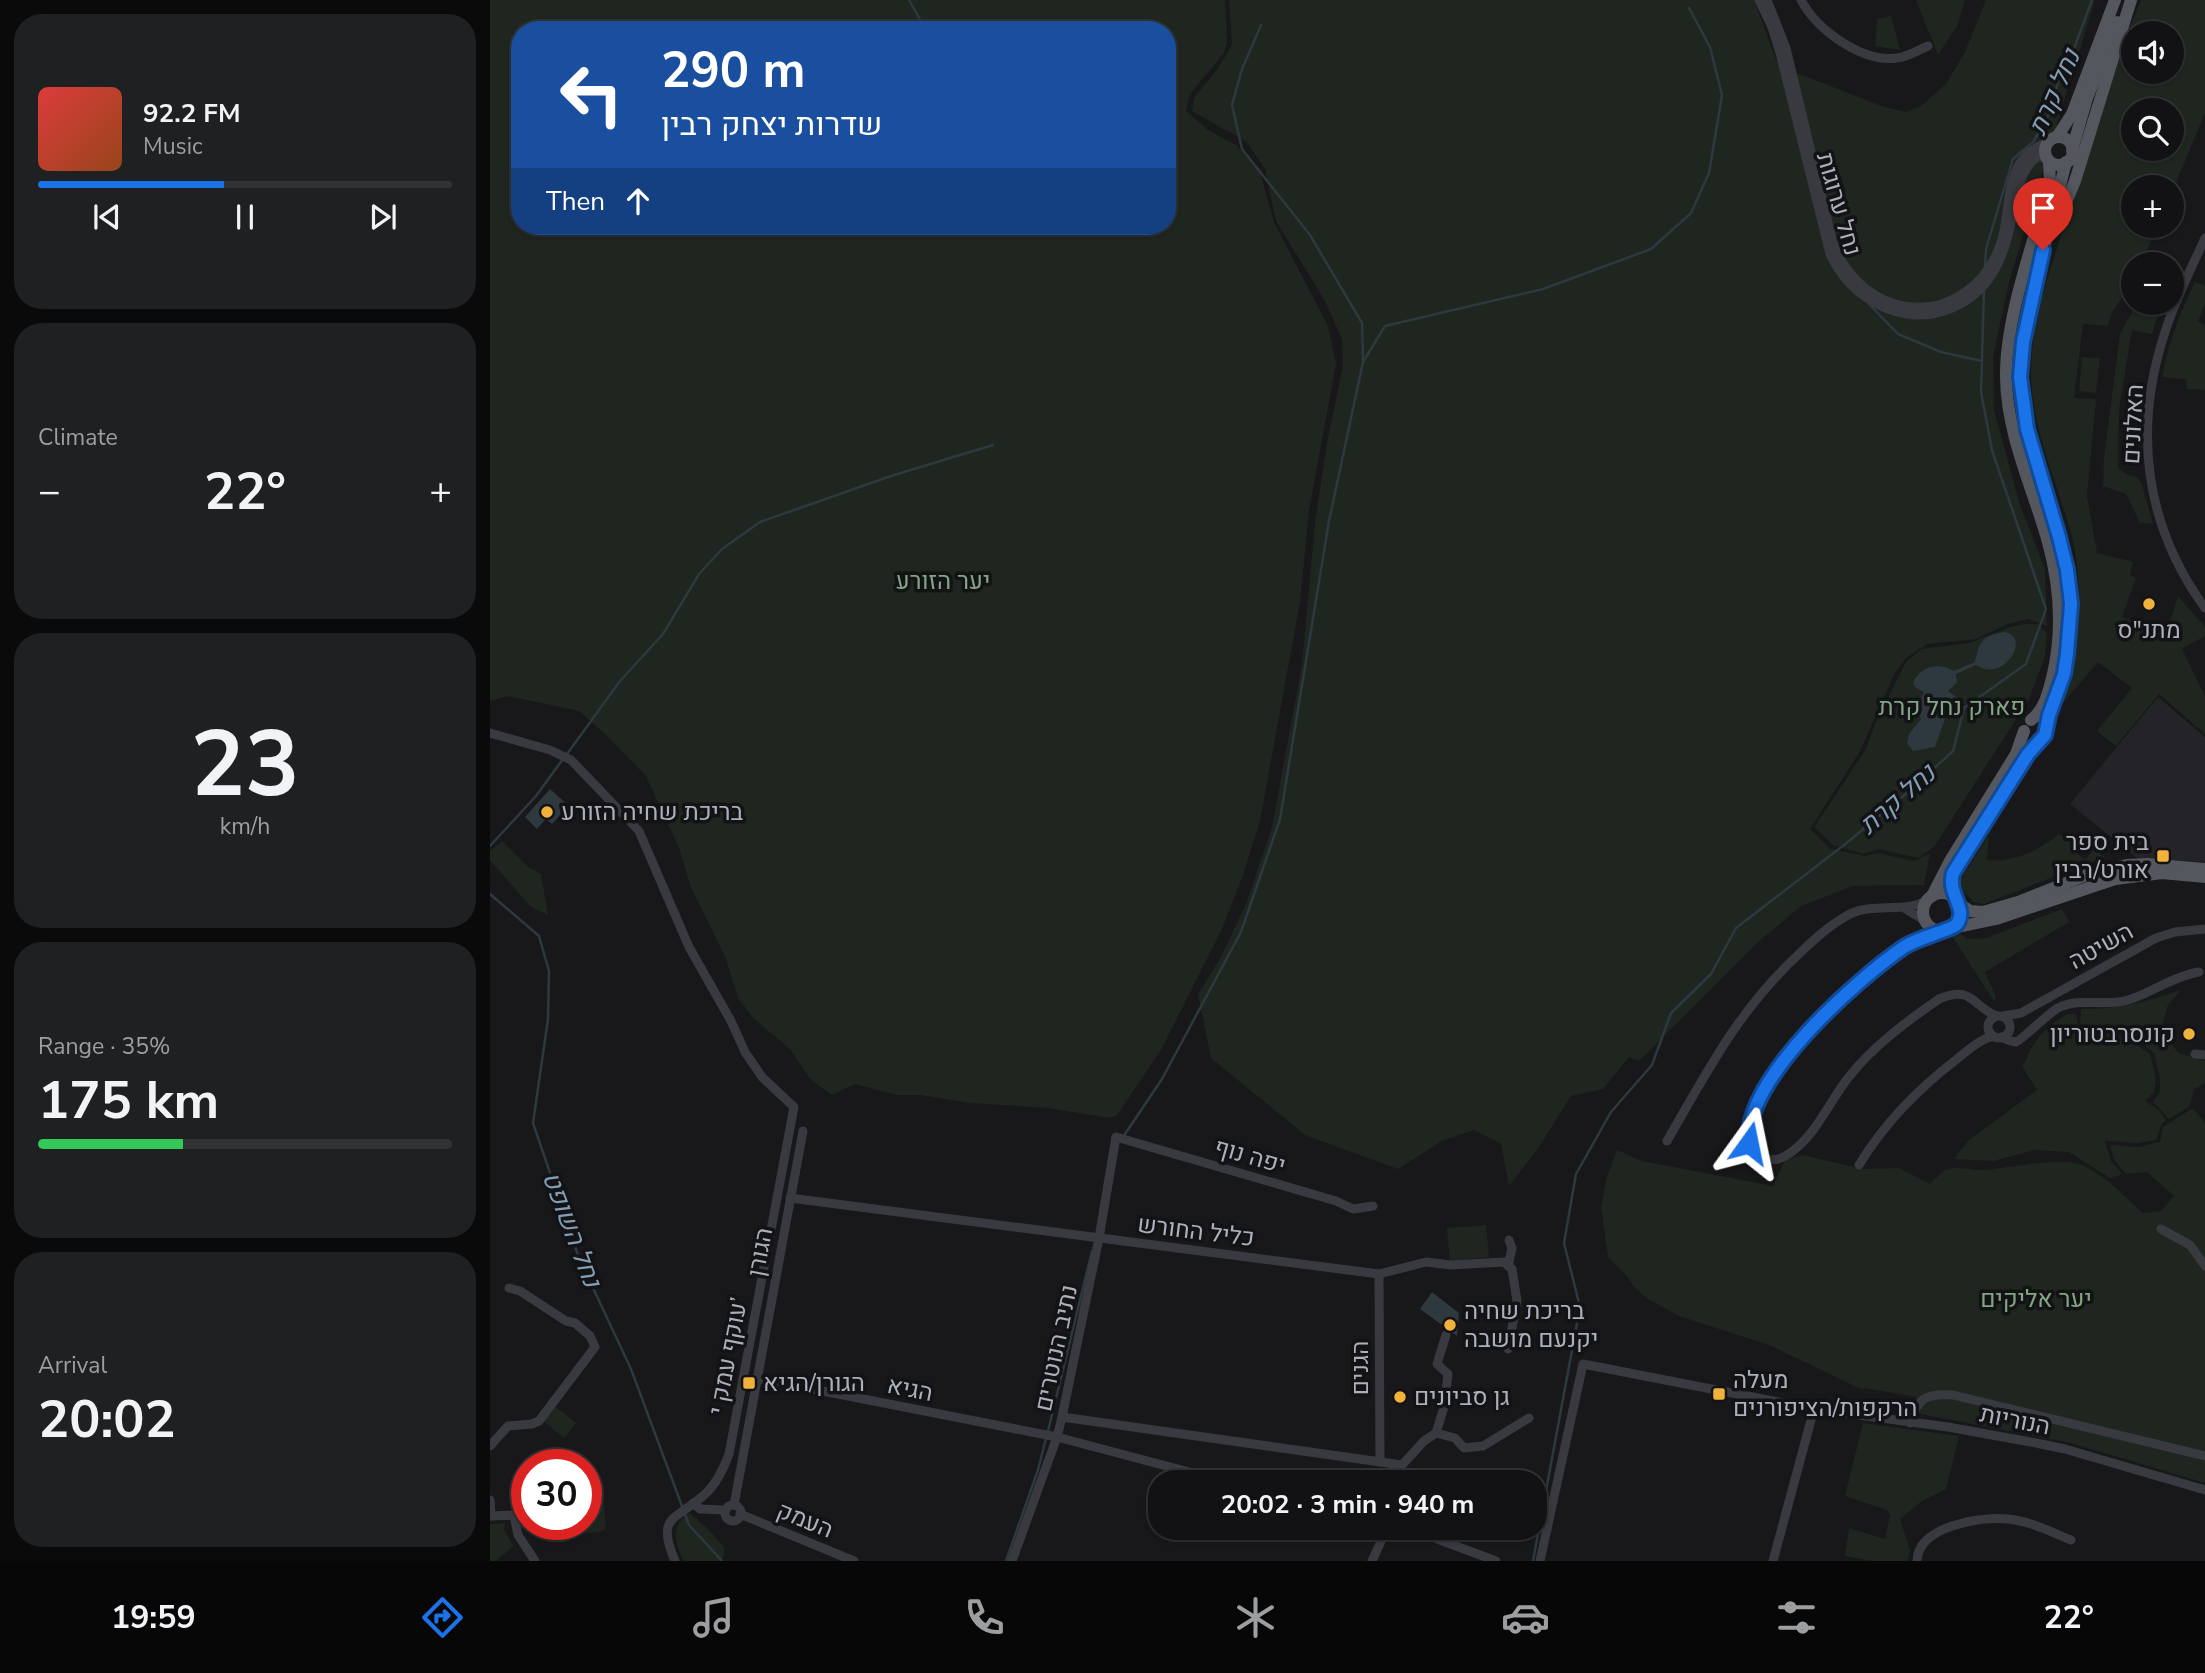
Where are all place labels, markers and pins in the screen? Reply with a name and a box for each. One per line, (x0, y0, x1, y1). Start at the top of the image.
pin (2013, 178, 2073, 250)
marker: מתנ"ס (2141, 596, 2157, 612)
place label: מתנ"ס (2117, 614, 2181, 646)
place label: בריכת שחיה הזורע (561, 796, 744, 828)
marker: בריכת שחיה הזורע (539, 804, 555, 820)
place label: בית ספר אורט/רבין (2055, 826, 2149, 886)
marker: בית ספר אורט/רבין (2155, 848, 2171, 864)
place label: קונסרבטוריון (2050, 1018, 2175, 1050)
marker: קונסרבטוריון (2181, 1026, 2197, 1042)
place label: בריכת שחיה יקנעם מושבה (1464, 1295, 1598, 1355)
marker: בריכת שחיה יקנעם מושבה (1442, 1317, 1458, 1333)
place label: מעלה הרקפות/הציפורנים (1733, 1364, 1917, 1424)
place label: הגורן/הגיא (763, 1367, 865, 1399)
marker: הגורן/הגיא (741, 1375, 757, 1391)
place label: גן סביונים (1414, 1381, 1510, 1413)
marker: מעלה הרקפות/הציפורנים (1711, 1386, 1727, 1402)
marker: גן סביונים (1392, 1389, 1408, 1405)

